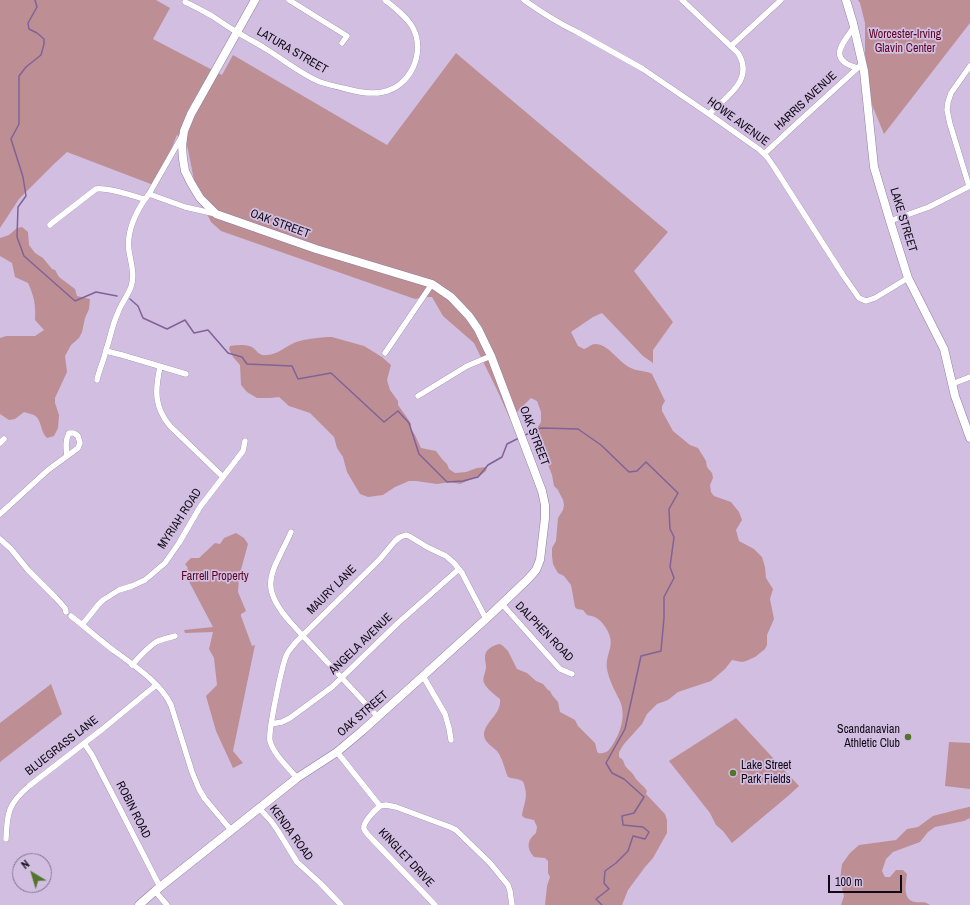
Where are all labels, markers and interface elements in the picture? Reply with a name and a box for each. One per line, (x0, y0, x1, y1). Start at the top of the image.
street label: LATURA STREET (254, 25, 330, 77)
park label: Worcester-Irving Glavin Center (869, 28, 941, 56)
street label: HARRIS AVENUE (772, 69, 840, 133)
street label: HOWE AVENUE (704, 95, 772, 149)
street label: LAKE STREET (886, 186, 920, 254)
street label: OAK STREET (248, 207, 312, 241)
street label: OAK STREET (516, 404, 552, 468)
street label: MYRIAH ROAD (155, 486, 205, 552)
street label: MAURY LANE (304, 562, 360, 618)
park label: Farrell Property (181, 570, 249, 584)
street label: DALPHEN ROAD (512, 599, 576, 665)
street label: ANGELA AVENUE (326, 610, 396, 678)
street label: OAK STREET (335, 688, 391, 740)
street label: BLUEGRASS LANE (23, 713, 101, 779)
place label: Scandanavian Athletic Club (837, 723, 900, 751)
marker: Scandanavian Athletic Club (903, 732, 913, 742)
place label: Lake Street Park Fields (741, 759, 791, 787)
marker: Lake Street Park Fields (728, 768, 738, 778)
street label: ROBIN ROAD (112, 779, 154, 841)
street label: KENDA ROAD (266, 802, 316, 864)
street label: KINGLET DRIVE (375, 826, 437, 890)
north arrow (12, 853, 52, 893)
text: N (18, 857, 32, 872)
scale bar (830, 867, 904, 893)
text: 100 m (835, 874, 862, 890)

